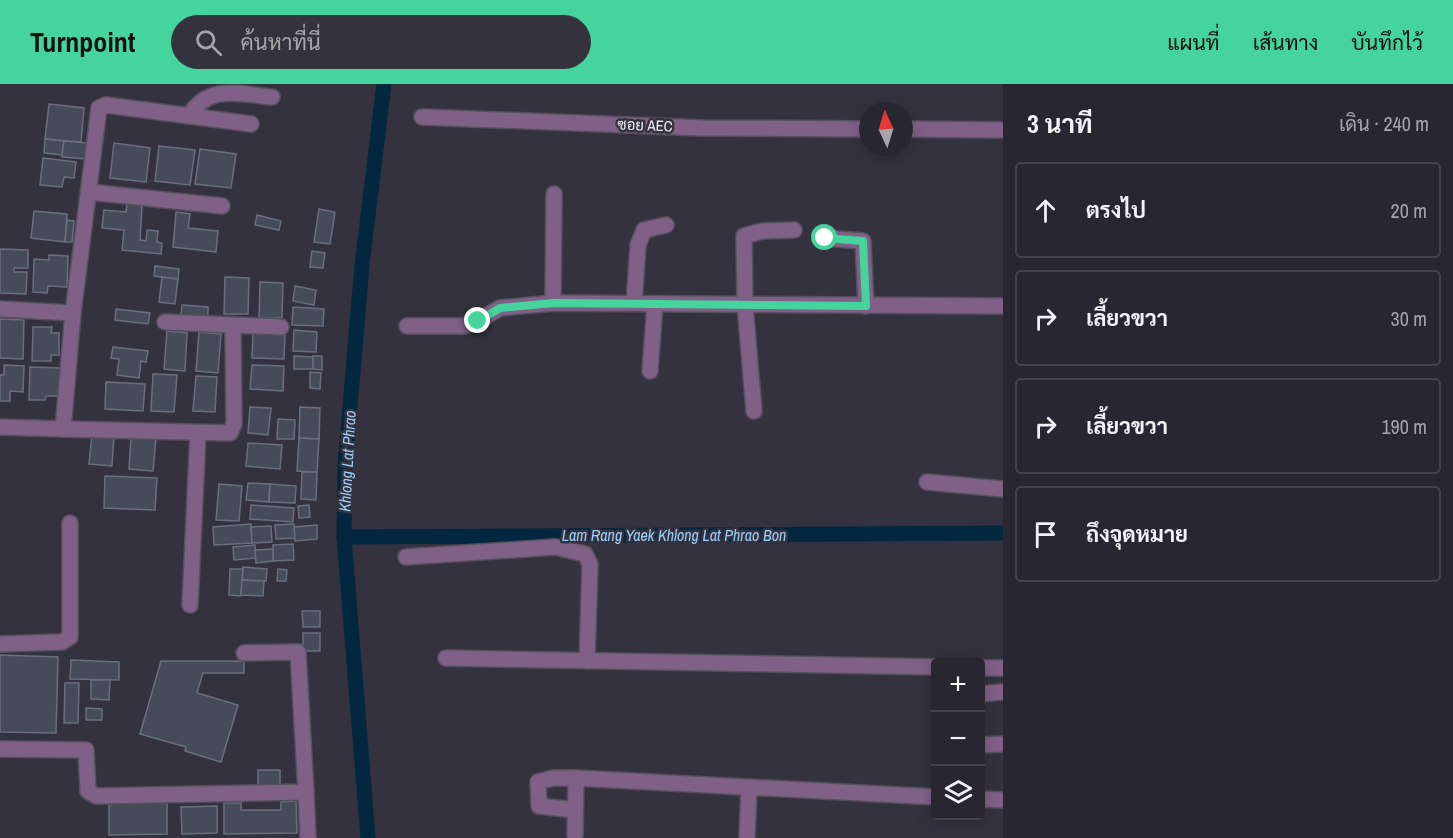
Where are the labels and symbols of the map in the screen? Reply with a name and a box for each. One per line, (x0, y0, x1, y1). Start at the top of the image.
north arrow (859, 102, 913, 156)
street label: ซอย AEC (617, 114, 673, 136)
route start (811, 224, 837, 250)
route end (464, 307, 490, 333)
water label: Khlong Lat Phrao (333, 410, 361, 512)
water label: Lam Rang Yaek Khlong Lat Phrao Bon (562, 524, 786, 546)

